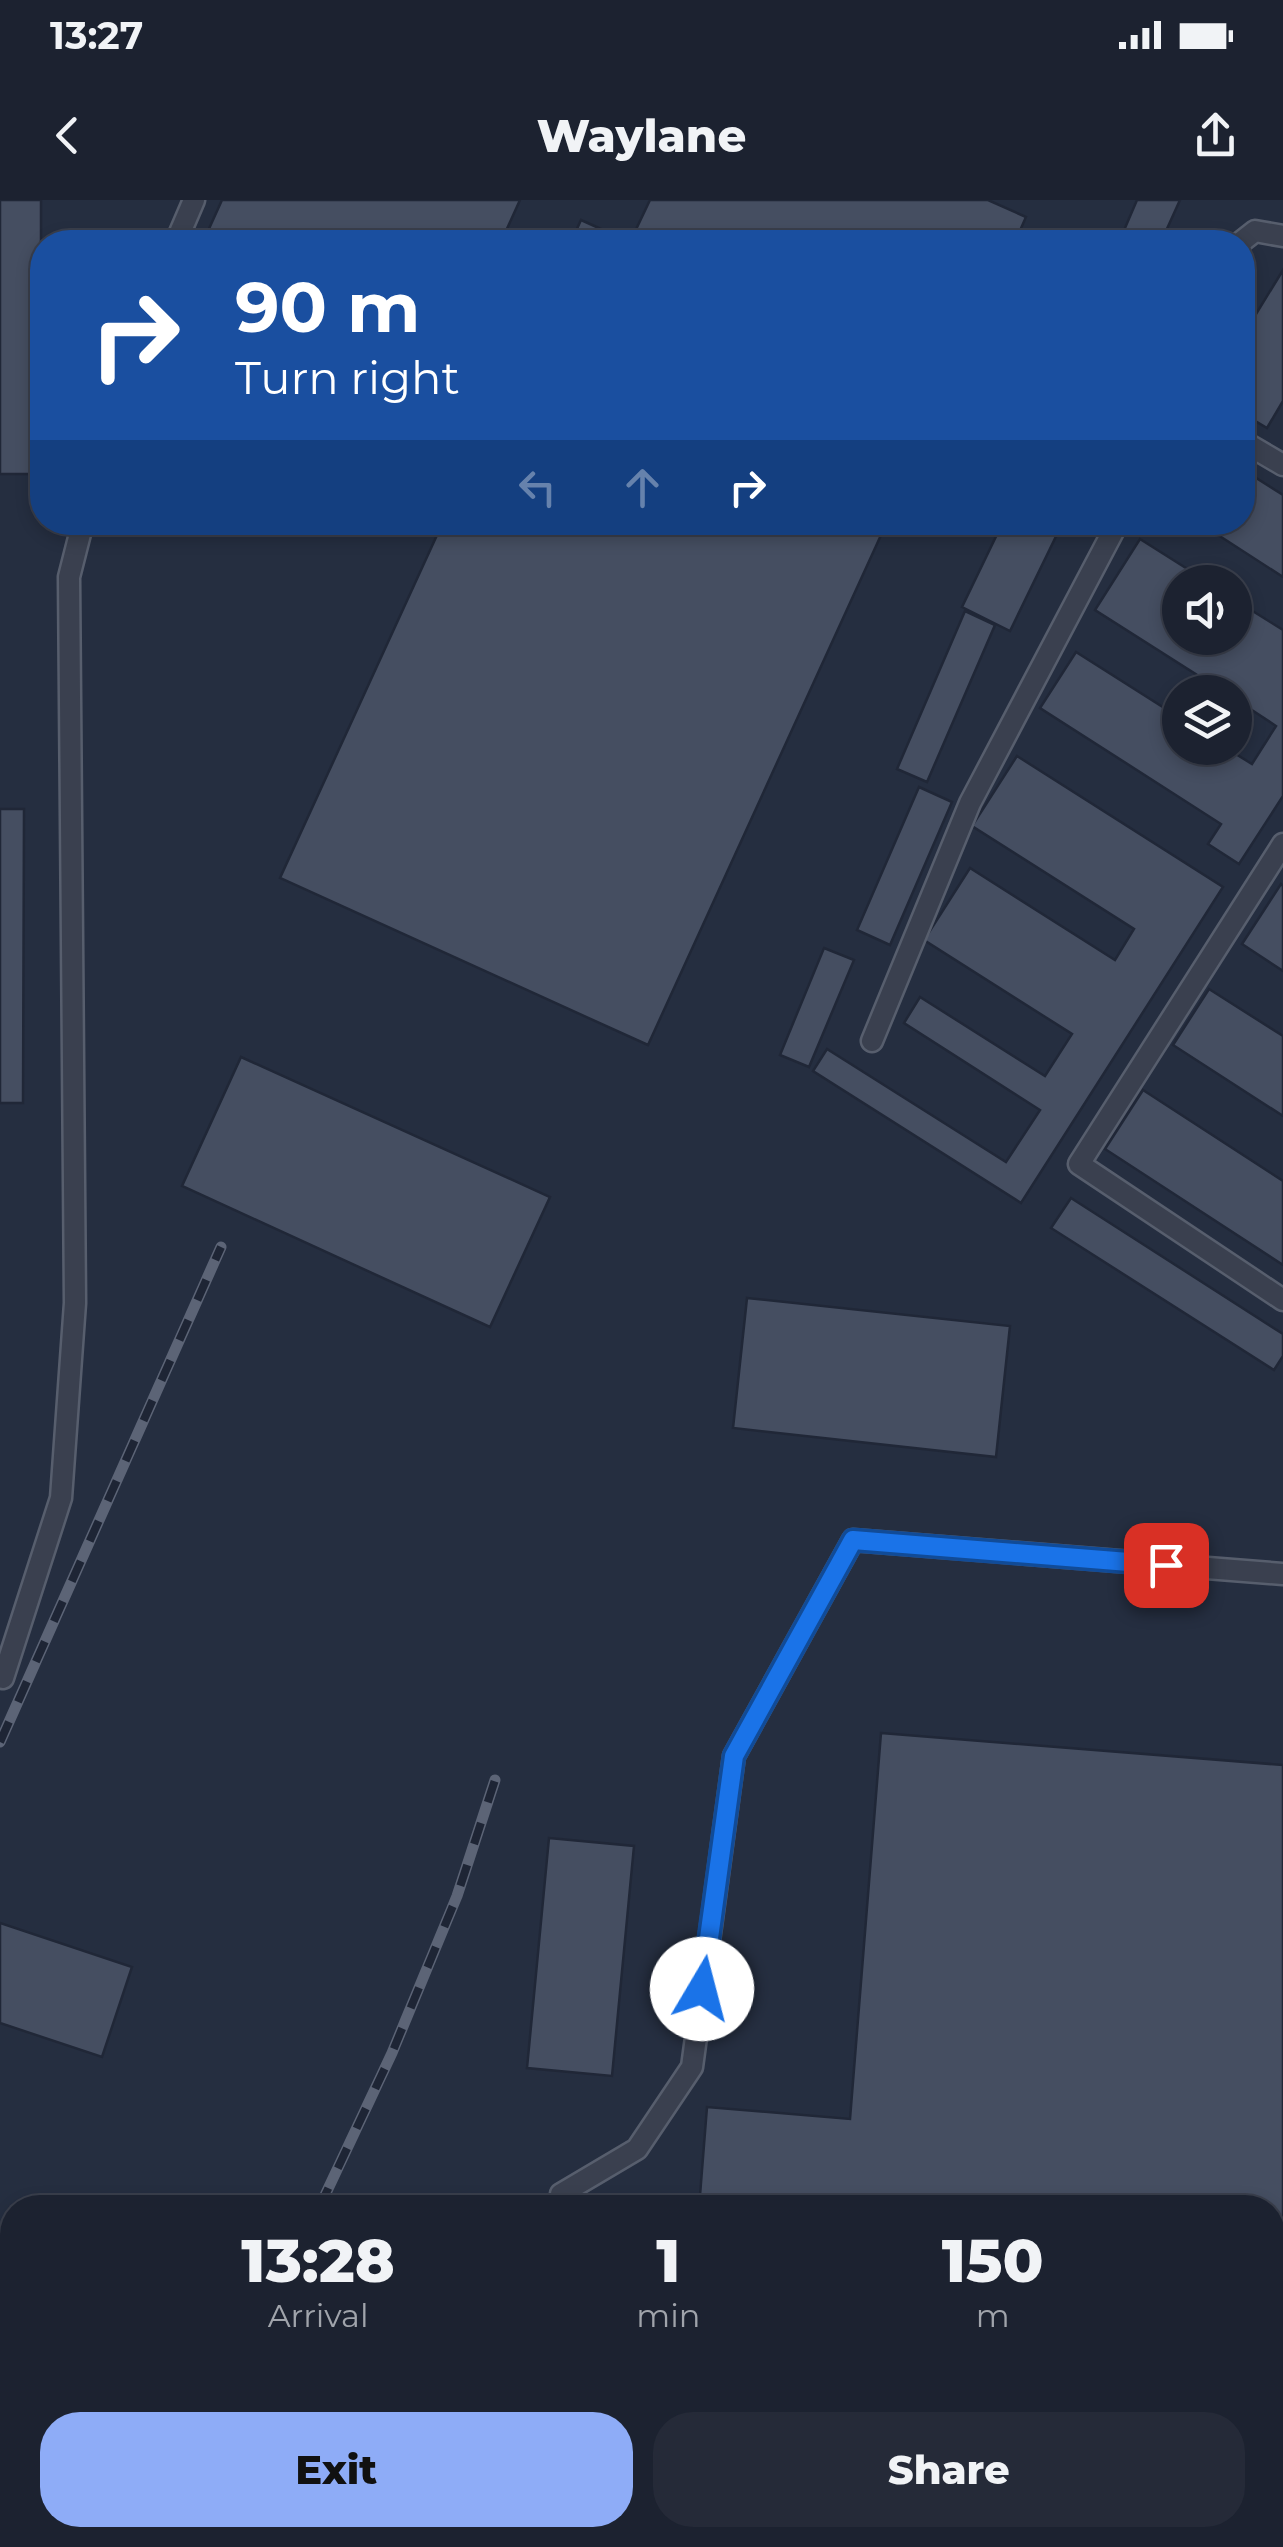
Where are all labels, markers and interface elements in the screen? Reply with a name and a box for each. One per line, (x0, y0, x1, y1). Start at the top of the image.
text: 13:27 (50, 12, 143, 59)
icon: back (40, 108, 95, 163)
text: Waylane (537, 108, 746, 163)
icon: share (1188, 108, 1243, 163)
text: 90 m (235, 264, 420, 350)
icon: right (70, 270, 200, 400)
text: Turn right (235, 350, 460, 405)
icon: left (510, 460, 565, 515)
icon: ahead (615, 460, 670, 515)
icon: right (720, 460, 775, 515)
map controls (1162, 565, 1252, 765)
button: sound (1162, 565, 1252, 655)
button: layers (1162, 675, 1252, 765)
pin (1124, 1523, 1209, 1608)
icon: arrive (1139, 1538, 1194, 1593)
position arrow (650, 1937, 754, 2041)
text: 13:28 (241, 2224, 395, 2297)
text: 1 (656, 2224, 680, 2297)
text: 150 (942, 2224, 1044, 2297)
text: Arrival (268, 2296, 369, 2335)
text: min (636, 2296, 700, 2335)
text: m (976, 2296, 1010, 2335)
button: Exit (40, 2412, 633, 2527)
button: Share (653, 2412, 1245, 2527)

